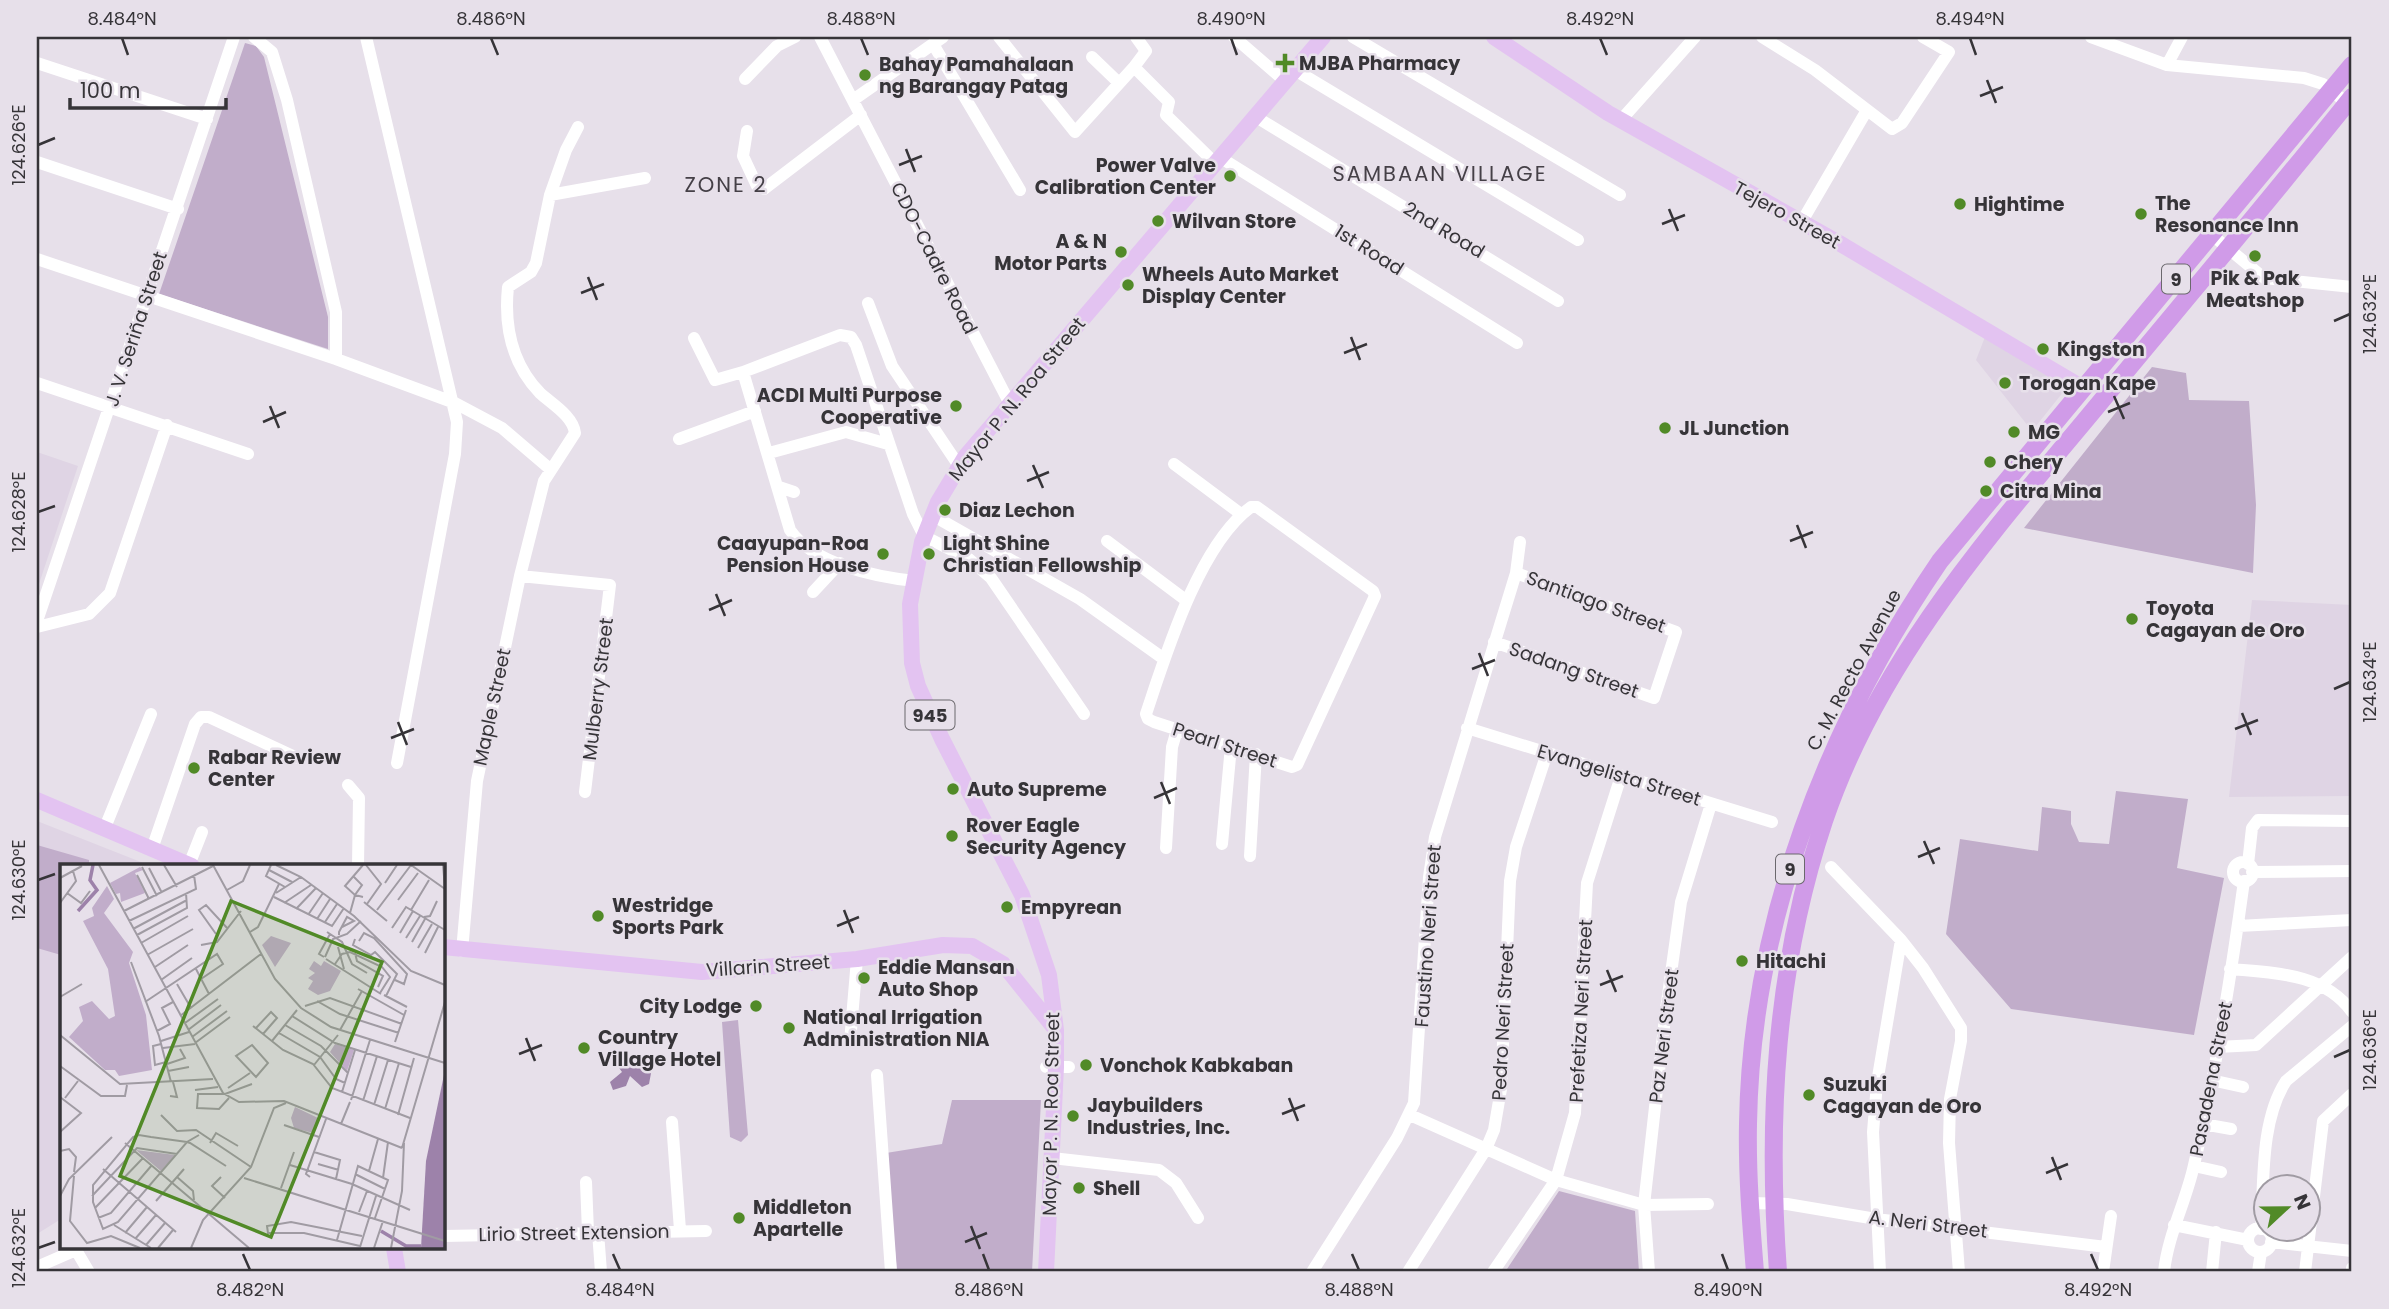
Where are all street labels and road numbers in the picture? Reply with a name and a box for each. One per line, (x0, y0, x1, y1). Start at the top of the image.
street label: Tejero Street (1729, 174, 1845, 256)
street label: CDO-Cadre Road (884, 177, 984, 339)
street label: 2nd Road (1398, 195, 1490, 265)
street label: 1st Road (1329, 218, 1409, 282)
street label: J. V. Seriña Street (98, 248, 174, 410)
road number: 9 (2162, 264, 2190, 293)
street label: Mayor P. N. Roa Street (942, 311, 1092, 487)
street label: Santiago Street (1523, 564, 1669, 640)
street label: C. M. Recto Avenue (1800, 584, 1908, 756)
street label: Mulberry Street (576, 616, 620, 762)
street label: Sadang Street (1506, 635, 1642, 705)
street label: Maple Street (466, 646, 518, 768)
road number: 945 (906, 700, 954, 730)
street label: Pearl Street (1169, 715, 1281, 775)
street label: Evangelista Street (1534, 737, 1704, 813)
street label: Faustino Neri Street (1408, 844, 1448, 1028)
road number: 9 (1776, 854, 1804, 884)
street label: Prefetiza Neri Street (1563, 919, 1599, 1103)
street label: Pedro Neri Street (1485, 943, 1521, 1101)
street label: Villarin Street (705, 948, 831, 984)
street label: Paz Neri Street (1642, 967, 1686, 1105)
street label: Pasadena Street (2183, 999, 2239, 1159)
street label: Mayor P. N. Roa Street (1036, 1012, 1066, 1216)
street label: A. Neri Street (1867, 1203, 1989, 1245)
street label: Lirio Street Extension (478, 1218, 670, 1248)

